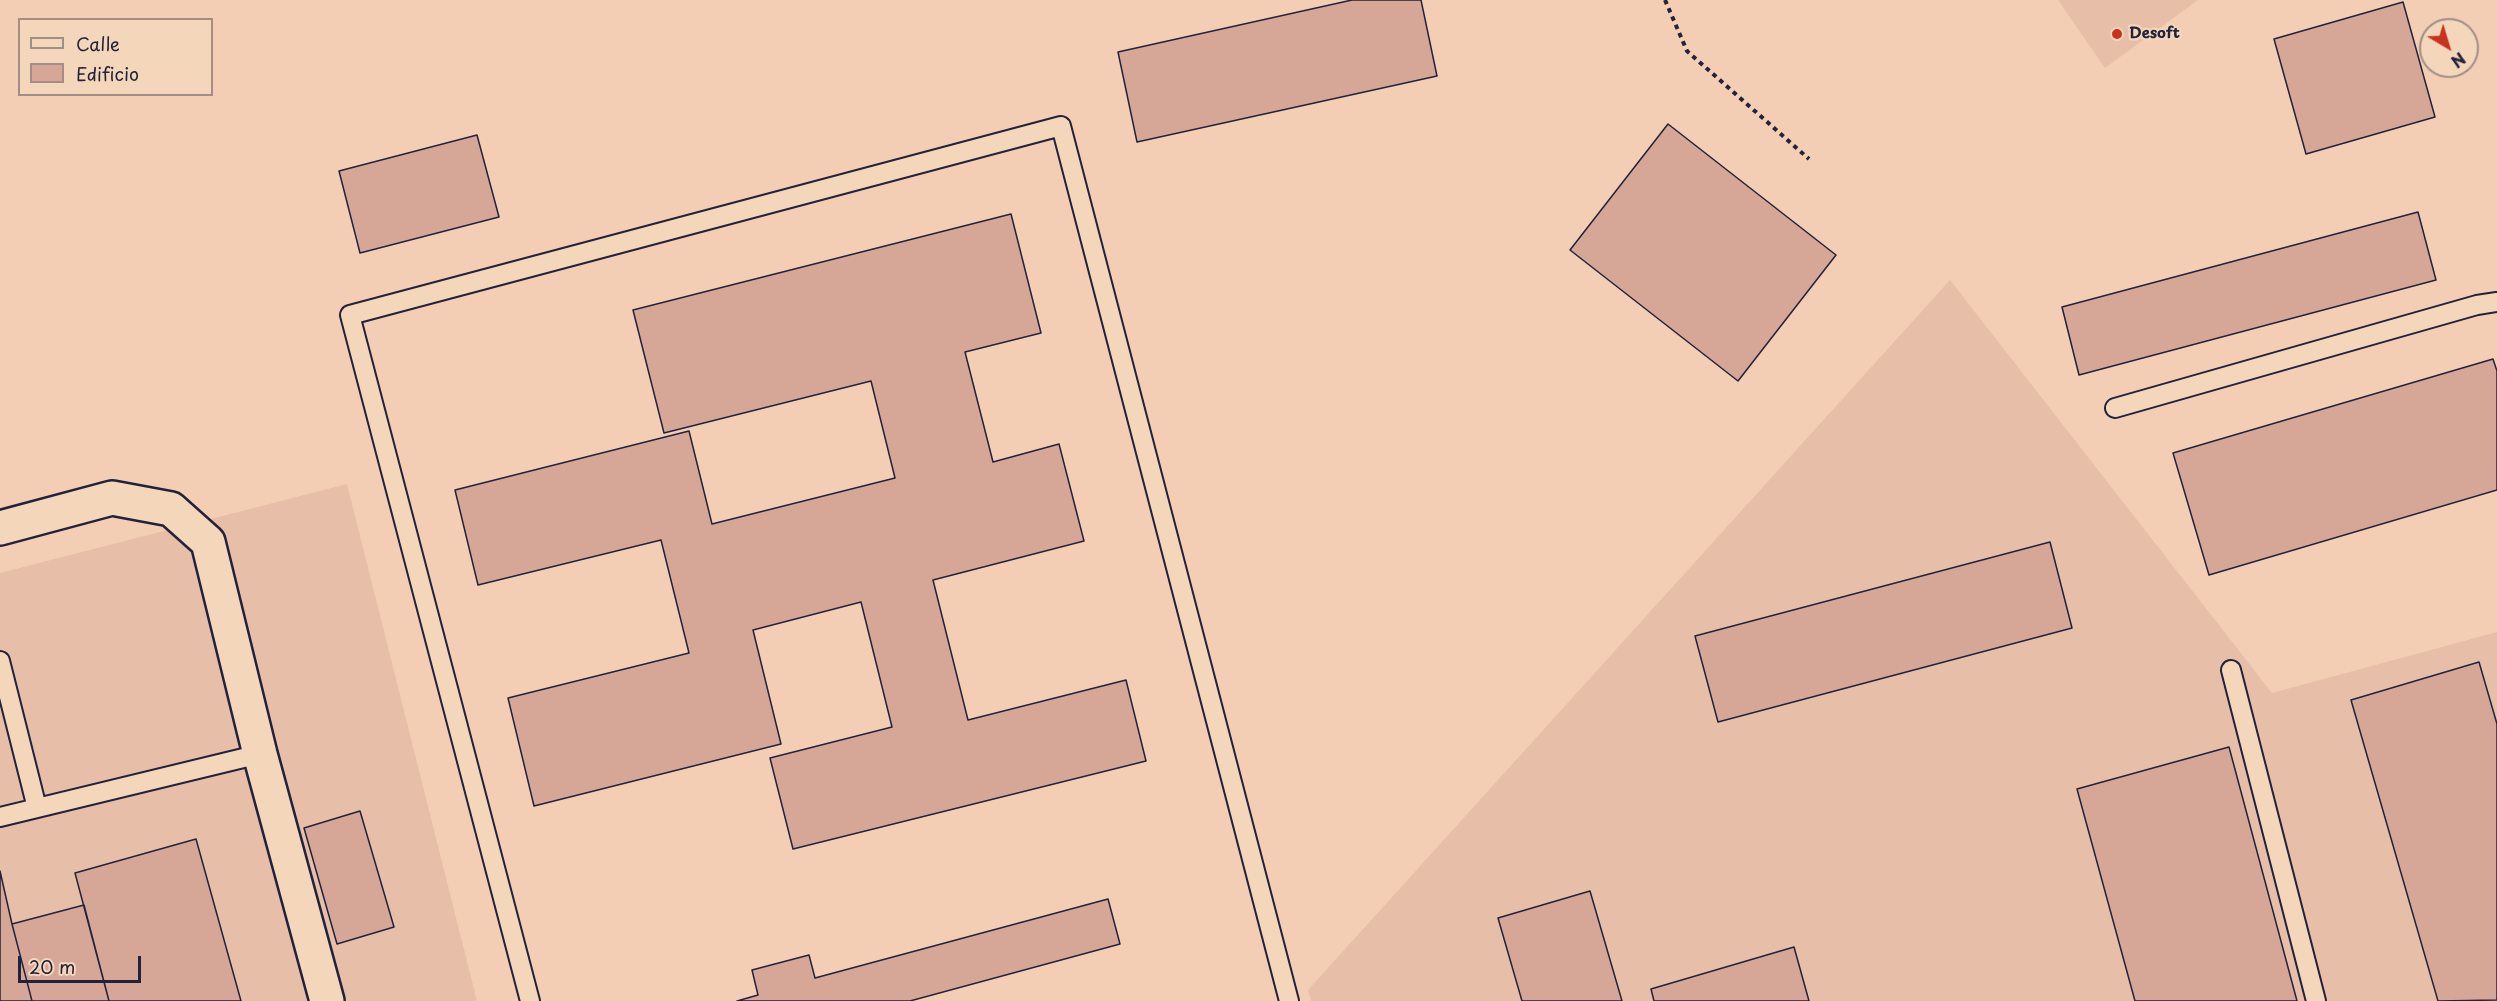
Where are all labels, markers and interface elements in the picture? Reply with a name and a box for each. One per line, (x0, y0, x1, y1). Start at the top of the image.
legend (18, 18, 213, 96)
north arrow (2419, 18, 2479, 78)
place label: Desoft (2129, 25, 2180, 43)
marker: Desoft (2110, 27, 2124, 41)
text: Calle (76, 30, 120, 57)
text: N (2446, 47, 2471, 74)
text: Edificio (76, 60, 139, 87)
scale bar (21, 944, 144, 982)
text: 20 m (29, 953, 75, 980)

